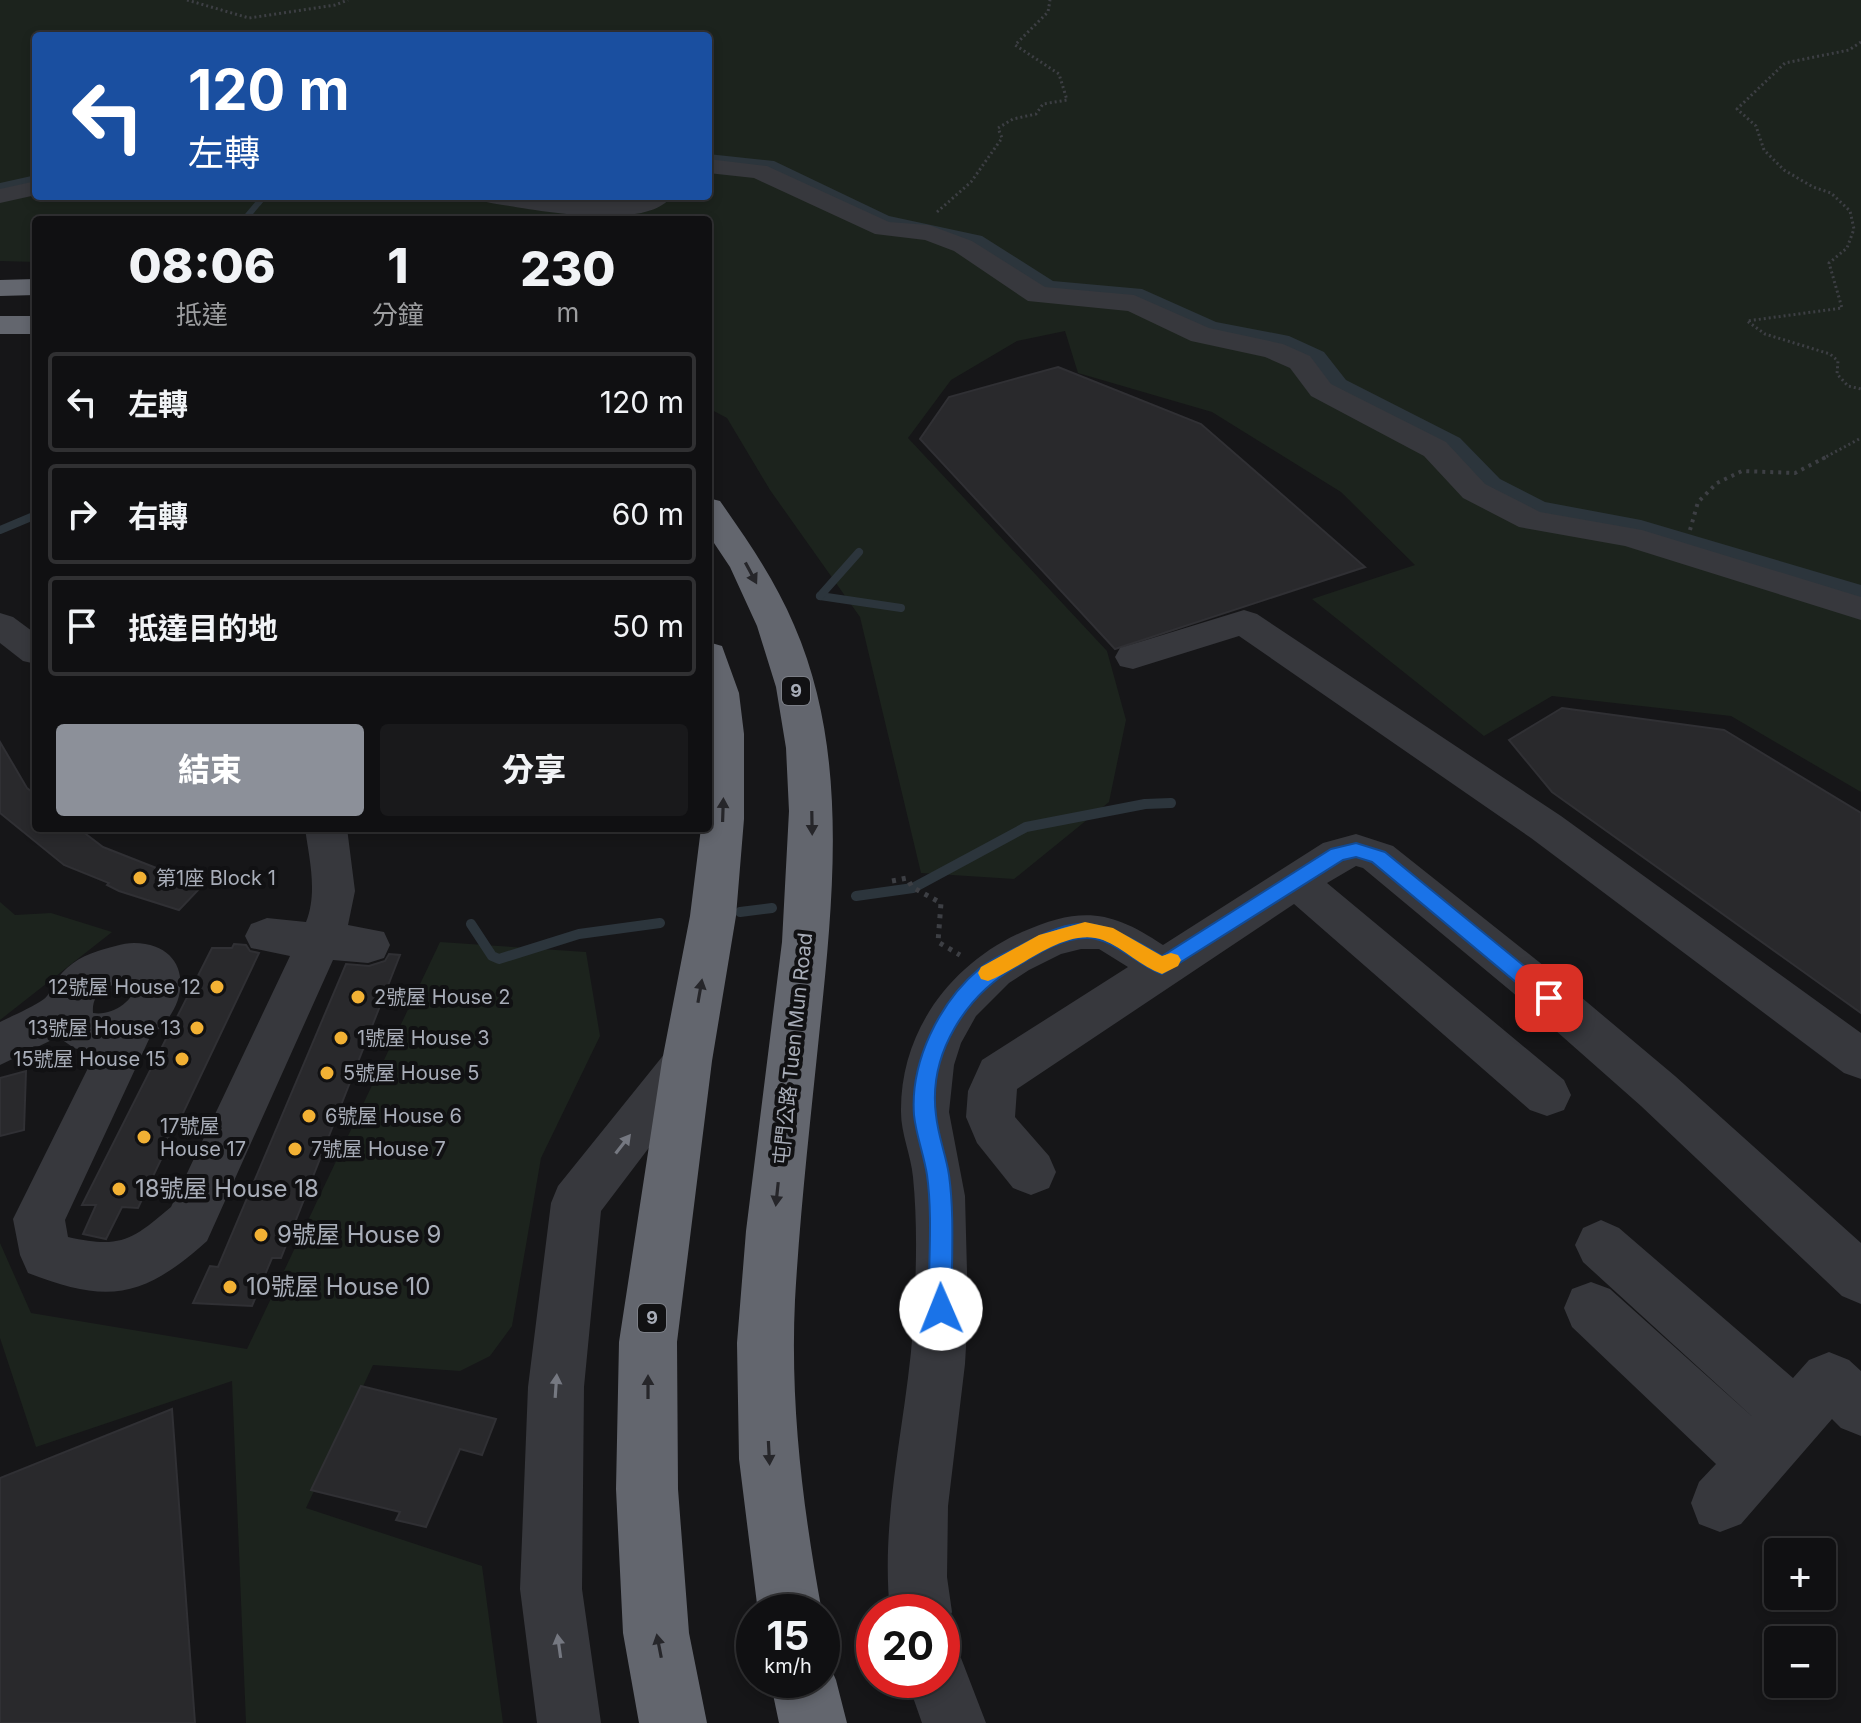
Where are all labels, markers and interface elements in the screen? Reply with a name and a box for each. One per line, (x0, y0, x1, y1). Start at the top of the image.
text: 120 m (188, 56, 350, 124)
icon: left (56, 64, 160, 168)
text: 左轉 (188, 131, 260, 175)
text: 08:06 (128, 236, 275, 295)
text: 1 (387, 236, 408, 295)
text: 230 (520, 239, 616, 298)
text: m (557, 297, 579, 328)
text: 抵達 (176, 299, 228, 330)
text: 分鐘 (372, 299, 424, 330)
icon: left (60, 380, 104, 424)
text: 120 m (600, 384, 684, 420)
text: 左轉 (128, 386, 188, 422)
icon: right (60, 492, 104, 536)
text: 60 m (612, 496, 684, 532)
text: 右轉 (128, 498, 188, 534)
one-way arrow (744, 562, 758, 584)
icon: arrive (60, 604, 104, 648)
text: 50 m (612, 608, 684, 644)
text: 抵達目的地 (128, 610, 278, 646)
road number: 9 (782, 677, 810, 705)
button: 結束 (56, 724, 364, 816)
button: 分享 (380, 724, 688, 816)
one-way arrow (716, 797, 729, 822)
one-way arrow (806, 811, 819, 836)
place label: 第1座 Block 1 (156, 866, 276, 890)
marker: 第1座 Block 1 (131, 869, 149, 887)
street label: 屯門公路 Tuen Mun Road (769, 932, 817, 1166)
pin (1515, 964, 1583, 1032)
place label: 12號屋 House 12 (48, 975, 201, 999)
icon: arrive (1527, 976, 1571, 1020)
marker: 12號屋 House 12 (208, 978, 226, 996)
one-way arrow (694, 978, 706, 1003)
place label: 2號屋 House 2 (374, 985, 511, 1009)
marker: 2號屋 House 2 (349, 988, 367, 1006)
place label: 13號屋 House 13 (28, 1016, 181, 1040)
marker: 13號屋 House 13 (188, 1019, 206, 1037)
place label: 1號屋 House 3 (357, 1026, 490, 1050)
marker: 1號屋 House 3 (332, 1029, 350, 1047)
place label: 15號屋 House 15 (13, 1047, 166, 1071)
marker: 15號屋 House 15 (173, 1050, 191, 1068)
place label: 5號屋 House 5 (343, 1061, 479, 1085)
marker: 5號屋 House 5 (318, 1064, 336, 1082)
place label: 6號屋 House 6 (325, 1104, 462, 1128)
marker: 6號屋 House 6 (300, 1107, 318, 1125)
place label: 17號屋 House 17 (160, 1114, 246, 1161)
marker: 17號屋 House 17 (135, 1128, 153, 1146)
one-way arrow (614, 1134, 630, 1154)
place label: 7號屋 House 7 (311, 1137, 446, 1161)
marker: 7號屋 House 7 (286, 1140, 304, 1158)
place label: 18號屋 House 18 (135, 1174, 319, 1203)
marker: 18號屋 House 18 (110, 1180, 128, 1198)
one-way arrow (771, 1182, 784, 1207)
place label: 9號屋 House 9 (277, 1220, 441, 1249)
marker: 9號屋 House 9 (252, 1226, 270, 1244)
position arrow (899, 1267, 983, 1351)
place label: 10號屋 House 10 (246, 1272, 430, 1301)
marker: 10號屋 House 10 (221, 1278, 239, 1296)
road number: 9 (638, 1304, 666, 1332)
one-way arrow (550, 1373, 563, 1398)
one-way arrow (642, 1374, 654, 1399)
one-way arrow (763, 1441, 776, 1466)
map controls (1764, 1538, 1836, 1698)
button: + (1764, 1538, 1836, 1610)
speed limit sign: 20 (856, 1594, 960, 1698)
text: 15 (767, 1611, 809, 1660)
button: − (1764, 1626, 1836, 1698)
one-way arrow (552, 1633, 565, 1658)
one-way arrow (652, 1634, 665, 1659)
text: km/h (764, 1654, 812, 1678)

